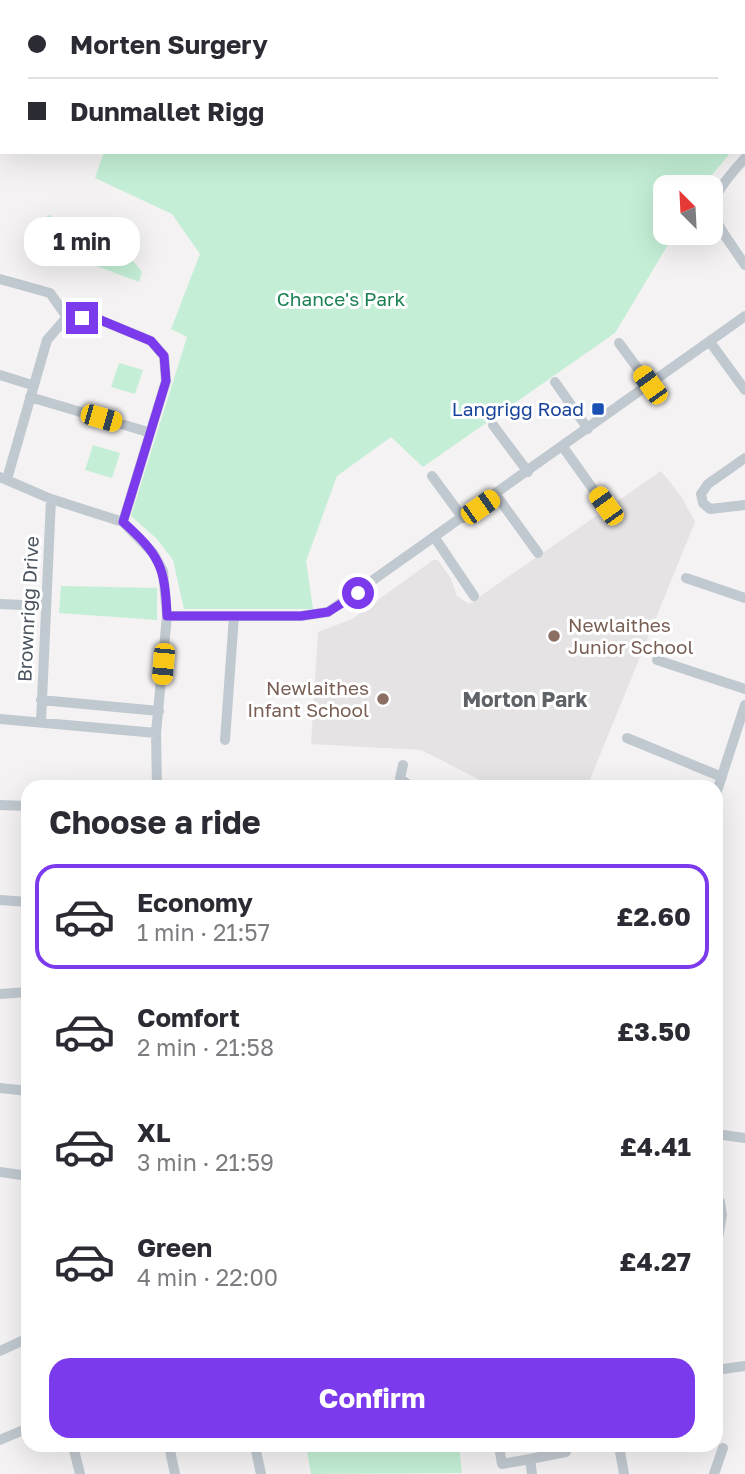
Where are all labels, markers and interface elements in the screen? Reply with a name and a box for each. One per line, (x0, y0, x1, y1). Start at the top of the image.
text: Morten Surgery (70, 29, 268, 60)
text: Dunmallet Rigg (70, 96, 264, 127)
north arrow (653, 175, 723, 245)
map controls (653, 175, 723, 245)
callout: 1 min (24, 216, 140, 266)
text: 1 min (53, 227, 111, 255)
park label: Chance's Park (277, 287, 405, 310)
route end (66, 302, 98, 334)
car (630, 362, 671, 408)
place label: Langrigg Road (452, 397, 584, 420)
marker: Langrigg Road (590, 401, 606, 417)
car (78, 402, 125, 434)
car (586, 483, 627, 529)
car (457, 486, 504, 528)
street label: Brownrigg Drive (12, 535, 43, 682)
route start (342, 577, 374, 609)
place label: Newlaithes Junior School (568, 613, 693, 658)
marker: Newlaithes Junior School (546, 628, 562, 644)
car (151, 642, 176, 686)
place label: Newlaithes Infant School (247, 676, 369, 721)
district label: Morton Park (462, 686, 588, 712)
marker: Newlaithes Infant School (375, 691, 391, 707)
text: Choose a ride (49, 803, 261, 841)
icon: car (53, 885, 116, 948)
text: Economy (137, 887, 253, 918)
text: £2.60 (616, 901, 691, 932)
text: 1 min · 21:57 (137, 918, 270, 946)
icon: car (53, 1000, 116, 1063)
text: Comfort (137, 1002, 240, 1033)
text: £3.50 (617, 1016, 691, 1047)
text: 2 min · 21:58 (137, 1033, 274, 1061)
icon: car (53, 1115, 116, 1178)
text: XL (137, 1117, 171, 1148)
text: £4.41 (620, 1131, 691, 1162)
text: 3 min · 21:59 (137, 1148, 274, 1176)
icon: car (53, 1230, 116, 1293)
text: Green (137, 1232, 212, 1263)
text: £4.27 (619, 1246, 691, 1277)
text: 4 min · 22:00 (137, 1263, 278, 1291)
button: Confirm (49, 1358, 695, 1438)

